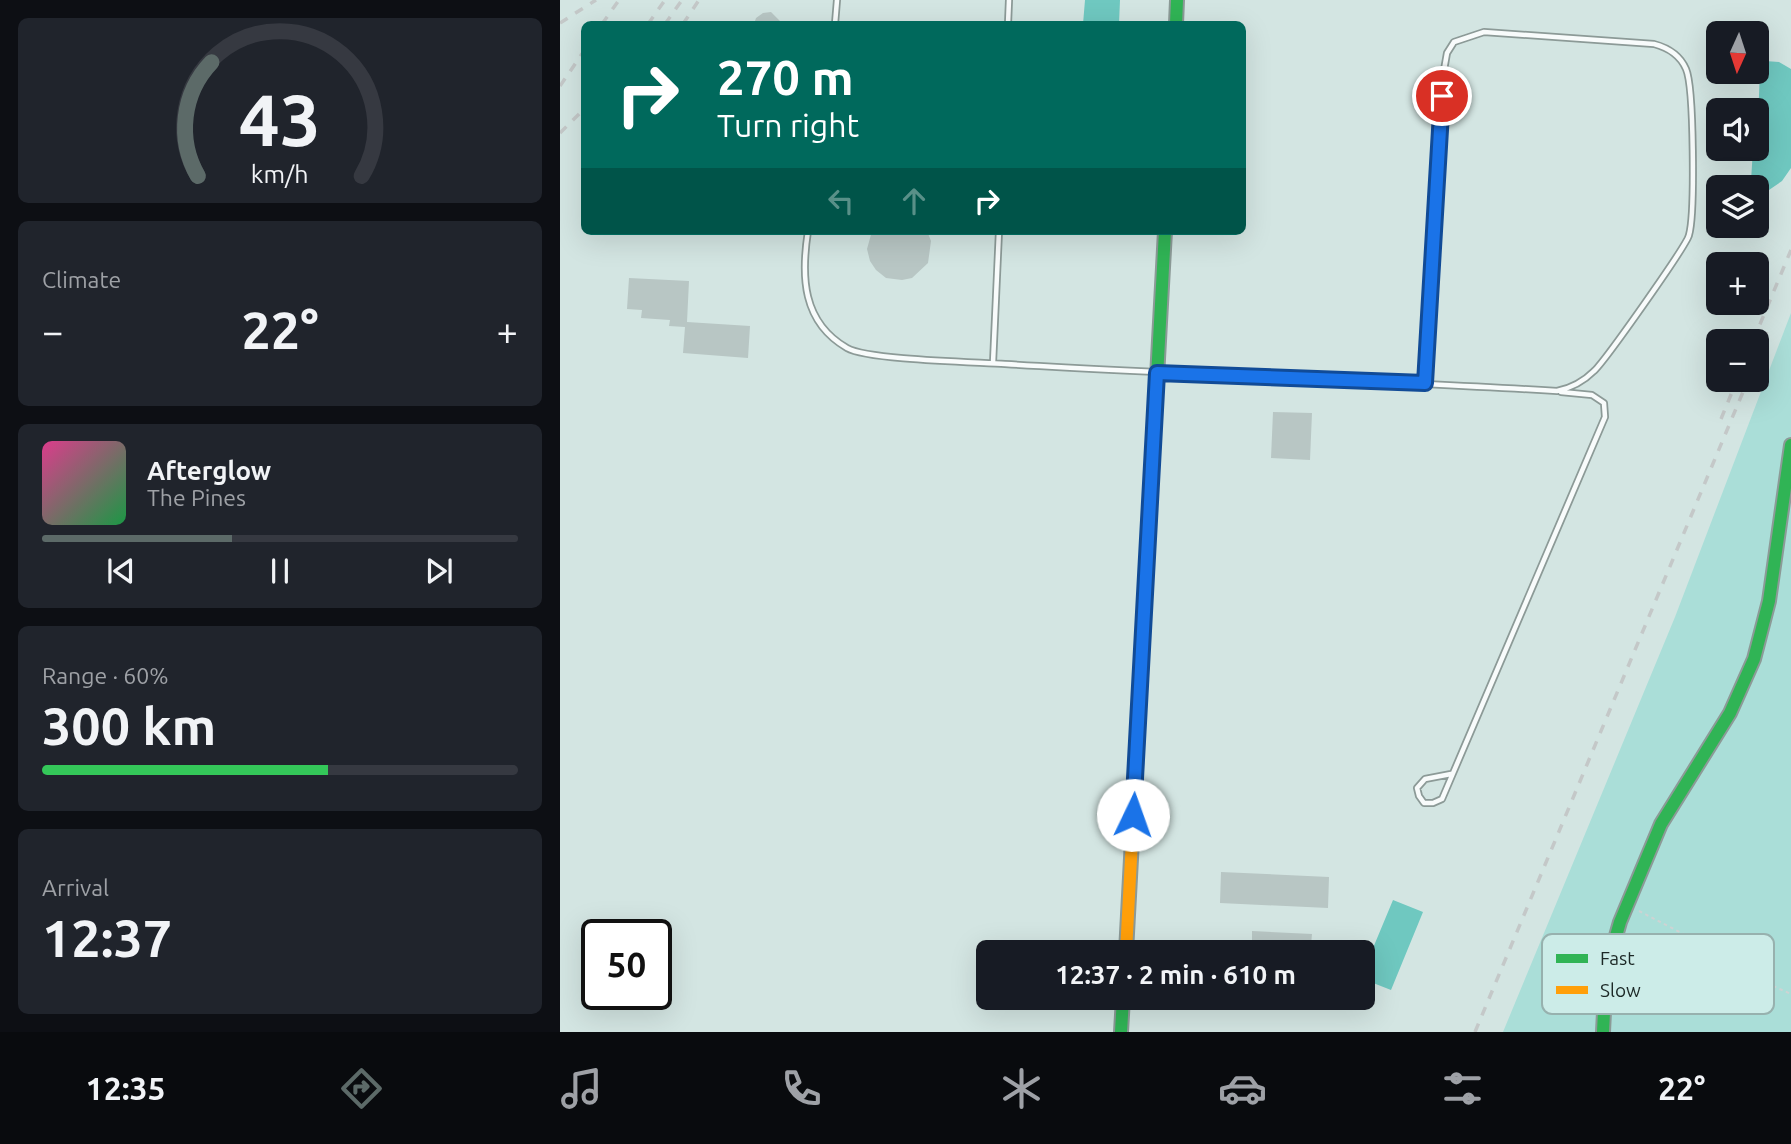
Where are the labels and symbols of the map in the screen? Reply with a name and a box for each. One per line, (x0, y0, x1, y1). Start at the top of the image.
north arrow (1706, 21, 1769, 84)
pin (1412, 66, 1472, 126)
position arrow (1096, 778, 1170, 852)
speed limit sign: 50 (581, 919, 672, 1010)
legend (1542, 934, 1774, 1014)
text: Fast (1600, 947, 1635, 969)
text: Slow (1600, 979, 1641, 1001)

